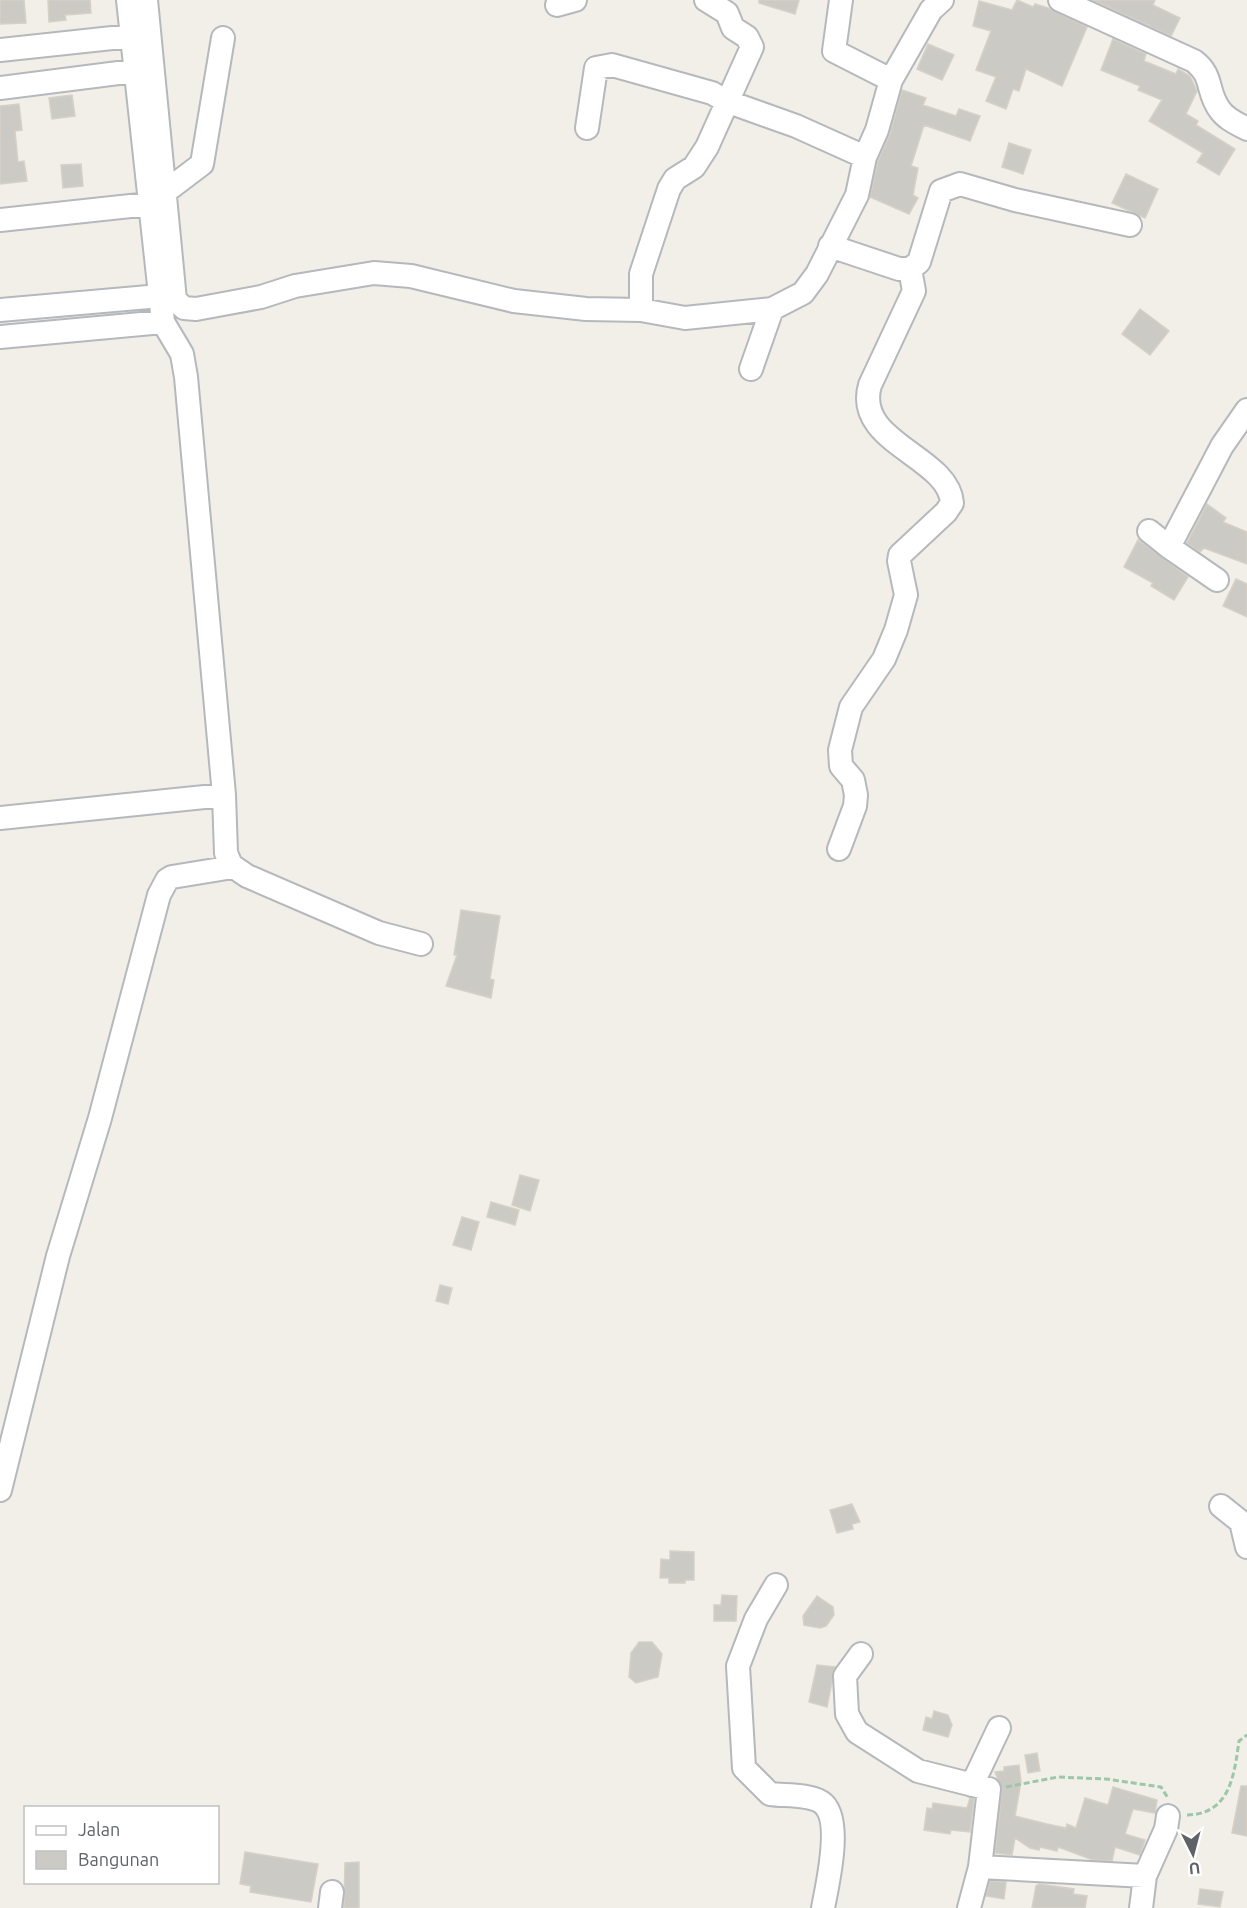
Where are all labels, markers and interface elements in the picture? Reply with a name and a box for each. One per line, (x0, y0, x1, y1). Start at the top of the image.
legend (24, 1806, 219, 1884)
text: Jalan (78, 1819, 120, 1839)
north arrow (1163, 1824, 1223, 1884)
text: Bangunan (78, 1849, 159, 1869)
text: U (1188, 1859, 1201, 1878)

